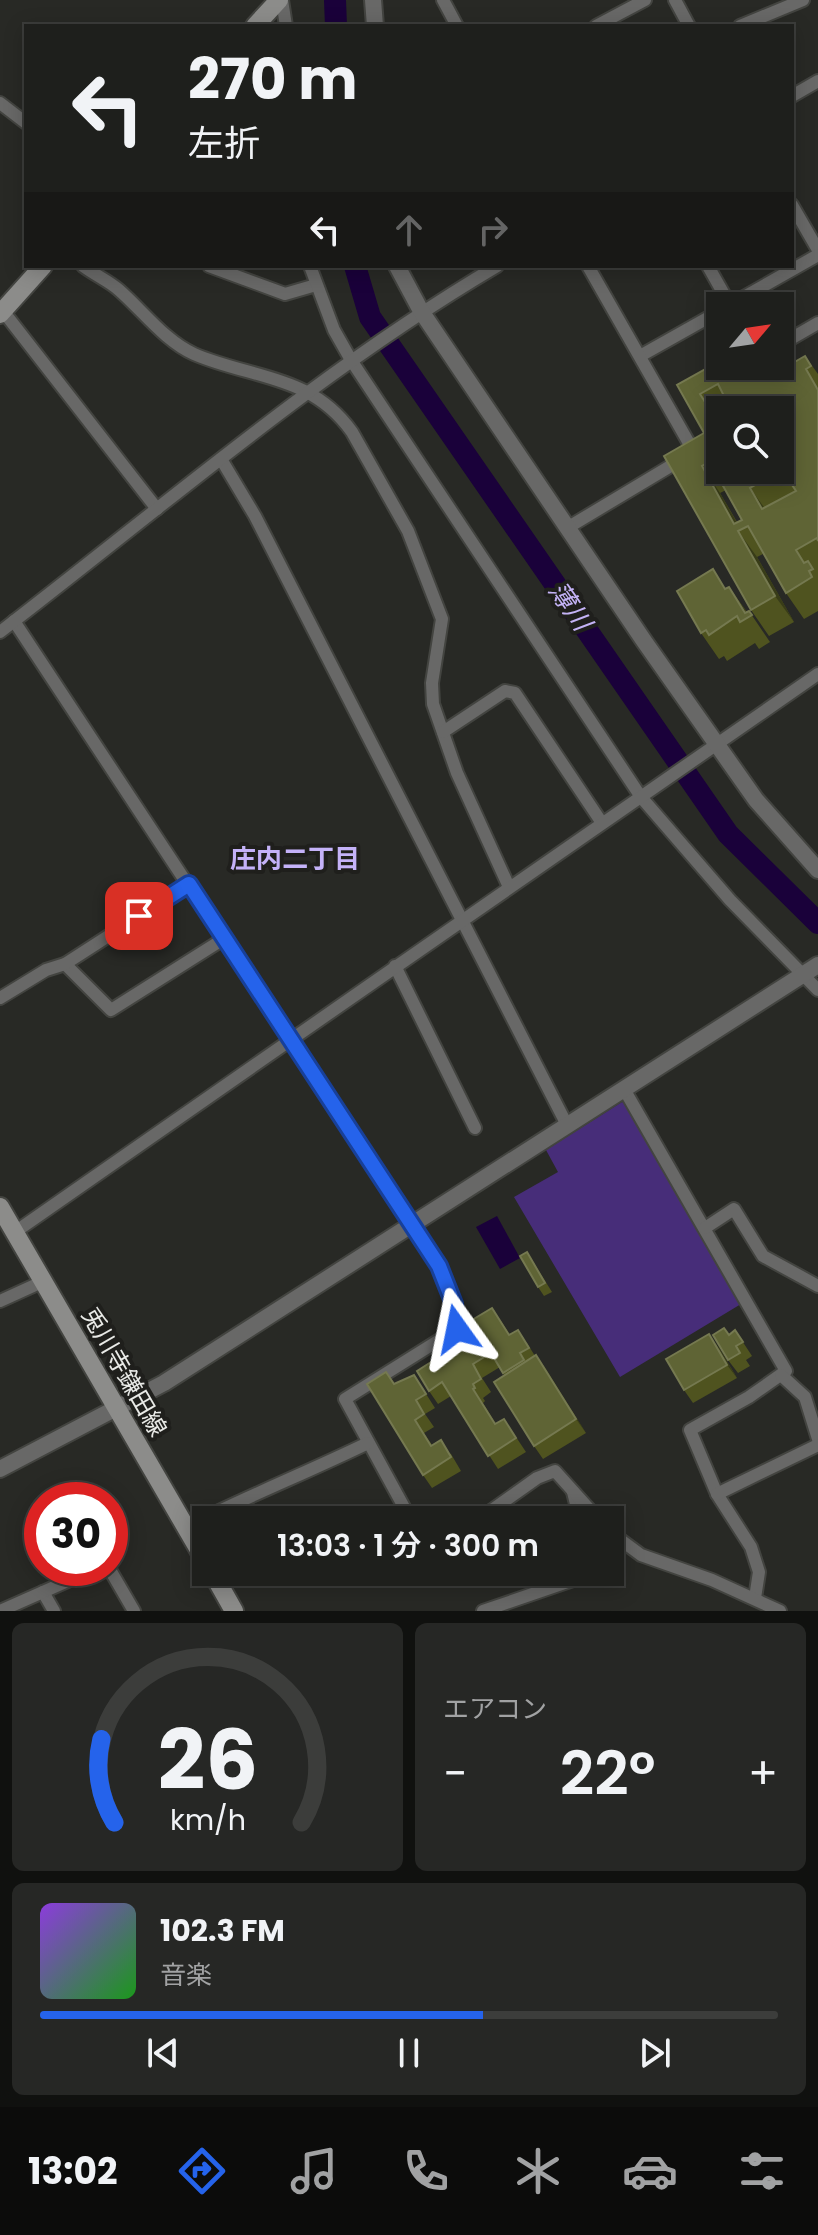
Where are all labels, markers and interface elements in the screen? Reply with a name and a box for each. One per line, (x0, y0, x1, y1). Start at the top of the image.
text: 270 m (188, 40, 358, 119)
icon: left (56, 56, 160, 160)
text: 左折 (188, 118, 260, 169)
icon: left (303, 208, 347, 252)
icon: ahead (387, 208, 431, 252)
icon: right (471, 208, 515, 252)
north arrow (706, 292, 794, 380)
map controls (706, 292, 794, 484)
button: search (706, 396, 794, 484)
water label: 薄川 (540, 574, 601, 640)
district label: 庄内二丁目 (230, 841, 360, 877)
pin (105, 882, 173, 950)
icon: arrive (117, 894, 161, 938)
position arrow (415, 1287, 499, 1371)
street label: 兎川寺鎌田線 (74, 1301, 175, 1442)
speed limit sign: 30 (24, 1482, 128, 1586)
text: 13:03 · 1 分 · 300 m (277, 1524, 539, 1567)
text: エアコン (443, 1691, 547, 1727)
text: 26 (157, 1702, 258, 1818)
text: 22° (560, 1732, 655, 1816)
text: − (443, 1743, 467, 1804)
text: + (748, 1743, 778, 1804)
text: km/h (169, 1800, 246, 1840)
text: 102.3 FM (160, 1909, 285, 1952)
text: 音楽 (160, 1957, 212, 1993)
icon: previous (141, 2031, 185, 2075)
icon: pause (387, 2031, 431, 2075)
icon: next (633, 2031, 677, 2075)
icon: directions (174, 2143, 230, 2199)
icon: music (286, 2143, 342, 2199)
icon: phone (398, 2143, 454, 2199)
icon: climate (510, 2143, 566, 2199)
icon: car (622, 2143, 678, 2199)
icon: filters (734, 2143, 790, 2199)
text: 13:02 (28, 2146, 118, 2197)

